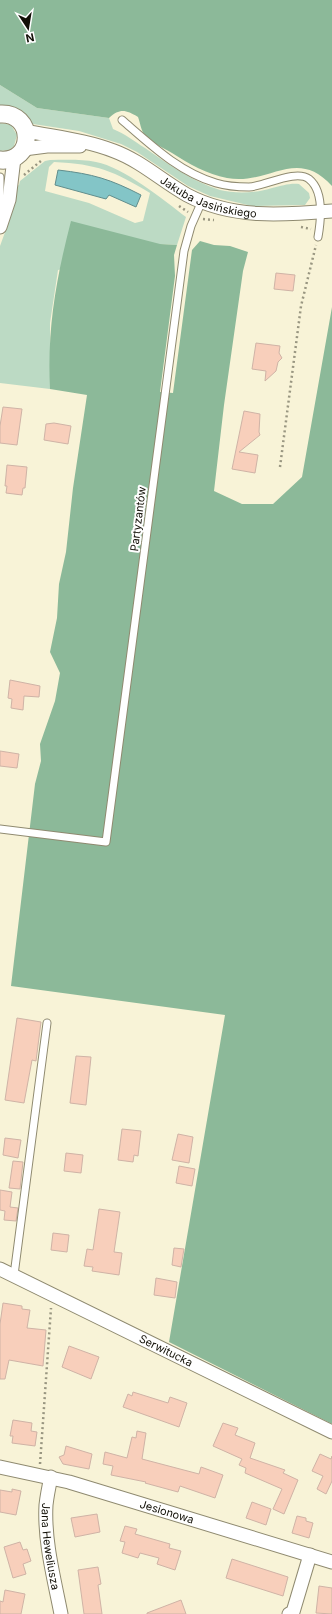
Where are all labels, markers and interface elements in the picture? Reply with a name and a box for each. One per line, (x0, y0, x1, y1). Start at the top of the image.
north arrow (8, 8, 48, 48)
text: N (25, 30, 36, 46)
street label: Jakuba Jasińskiego (158, 173, 258, 220)
street label: Partyzantów (127, 486, 149, 552)
street label: Serwitucka (137, 1331, 195, 1370)
street label: Jesionowa (138, 1497, 196, 1527)
street label: Jana Heweliusza (39, 1502, 63, 1591)

